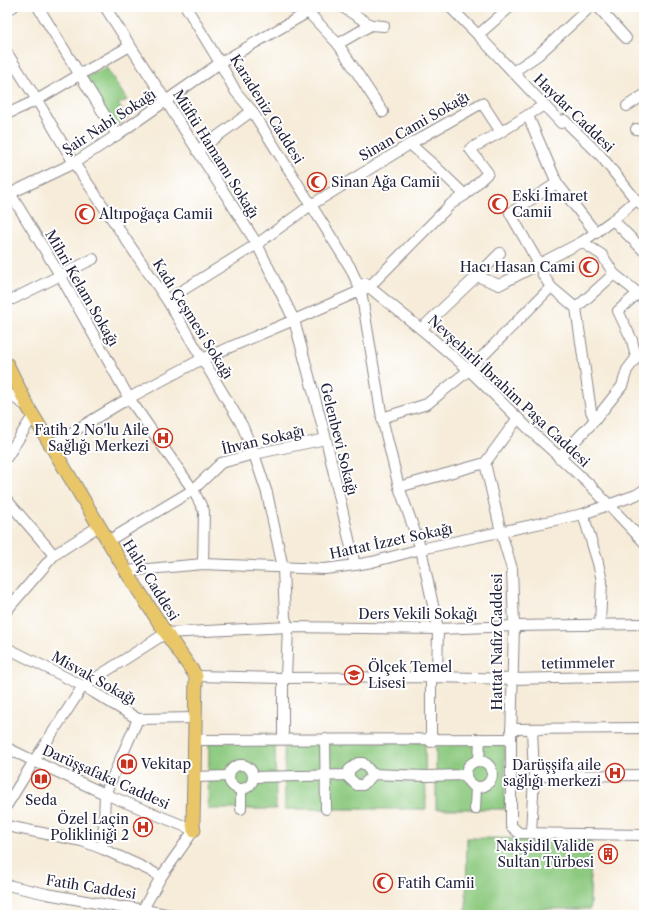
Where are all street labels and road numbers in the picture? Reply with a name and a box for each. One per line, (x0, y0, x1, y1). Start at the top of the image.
street label: Karadeniz Caddesi (226, 51, 308, 167)
street label: Haydar Caddesi (530, 70, 618, 156)
street label: Şair Nabi Sokağı (59, 85, 159, 159)
street label: Müftü Hamamı Sokağı (169, 86, 263, 222)
street label: Sinan Cami Sokağı (356, 87, 472, 165)
street label: Mihri Kelam Sokağı (41, 227, 123, 349)
street label: Kadı Çeşmesi Sokağı (149, 256, 237, 382)
street label: Nevşehirli İbrahim Paşa Caddesi (424, 311, 594, 471)
street label: Gelenbevi Sokağı (316, 381, 362, 497)
street label: İhvan Sokağı (220, 422, 306, 458)
street label: Hattat İzzet Sokağı (328, 519, 454, 563)
street label: Haliç Caddesi (119, 536, 183, 624)
street label: Hattat Nafiz Caddesi (488, 573, 506, 711)
street label: Ders Vekili Sokağı (358, 605, 478, 623)
street label: Misvak Sokağı (48, 647, 140, 709)
street label: tetimmeler (541, 653, 615, 673)
street label: Darüşşafaka Caddesi (40, 741, 172, 813)
street label: Fatih Caddesi (45, 871, 137, 903)

